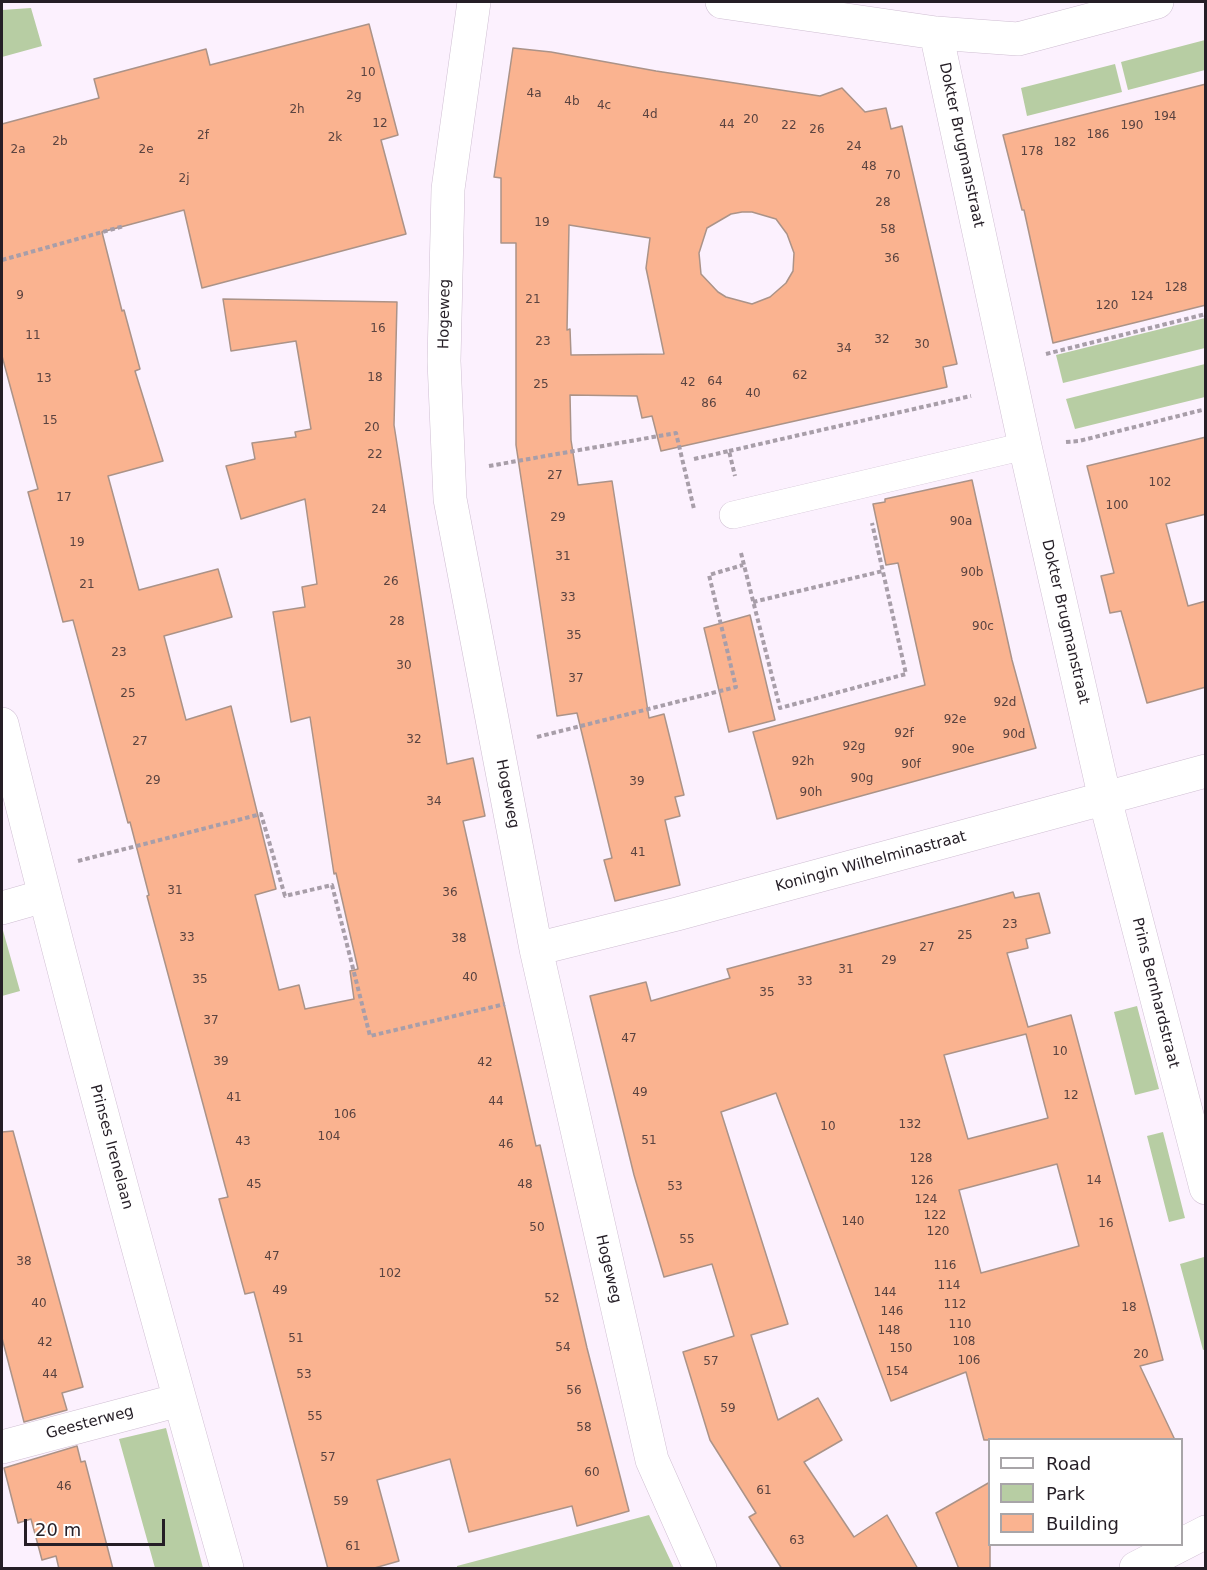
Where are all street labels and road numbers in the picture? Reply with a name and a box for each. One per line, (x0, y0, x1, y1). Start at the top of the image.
street label: Dokter Brugmanstraat (935, 61, 987, 229)
street label: Hogeweg (435, 279, 455, 349)
street label: Dokter Brugmanstraat (1037, 538, 1093, 706)
street label: Hogeweg (491, 758, 523, 830)
street label: Koningin Wilhelminastraat (774, 828, 968, 896)
street label: Prins Bernhardstraat (1128, 916, 1182, 1070)
street label: Prinses Irenelaan (86, 1083, 136, 1211)
street label: Hogeweg (591, 1233, 625, 1305)
street label: Geesterweg (44, 1403, 136, 1443)

